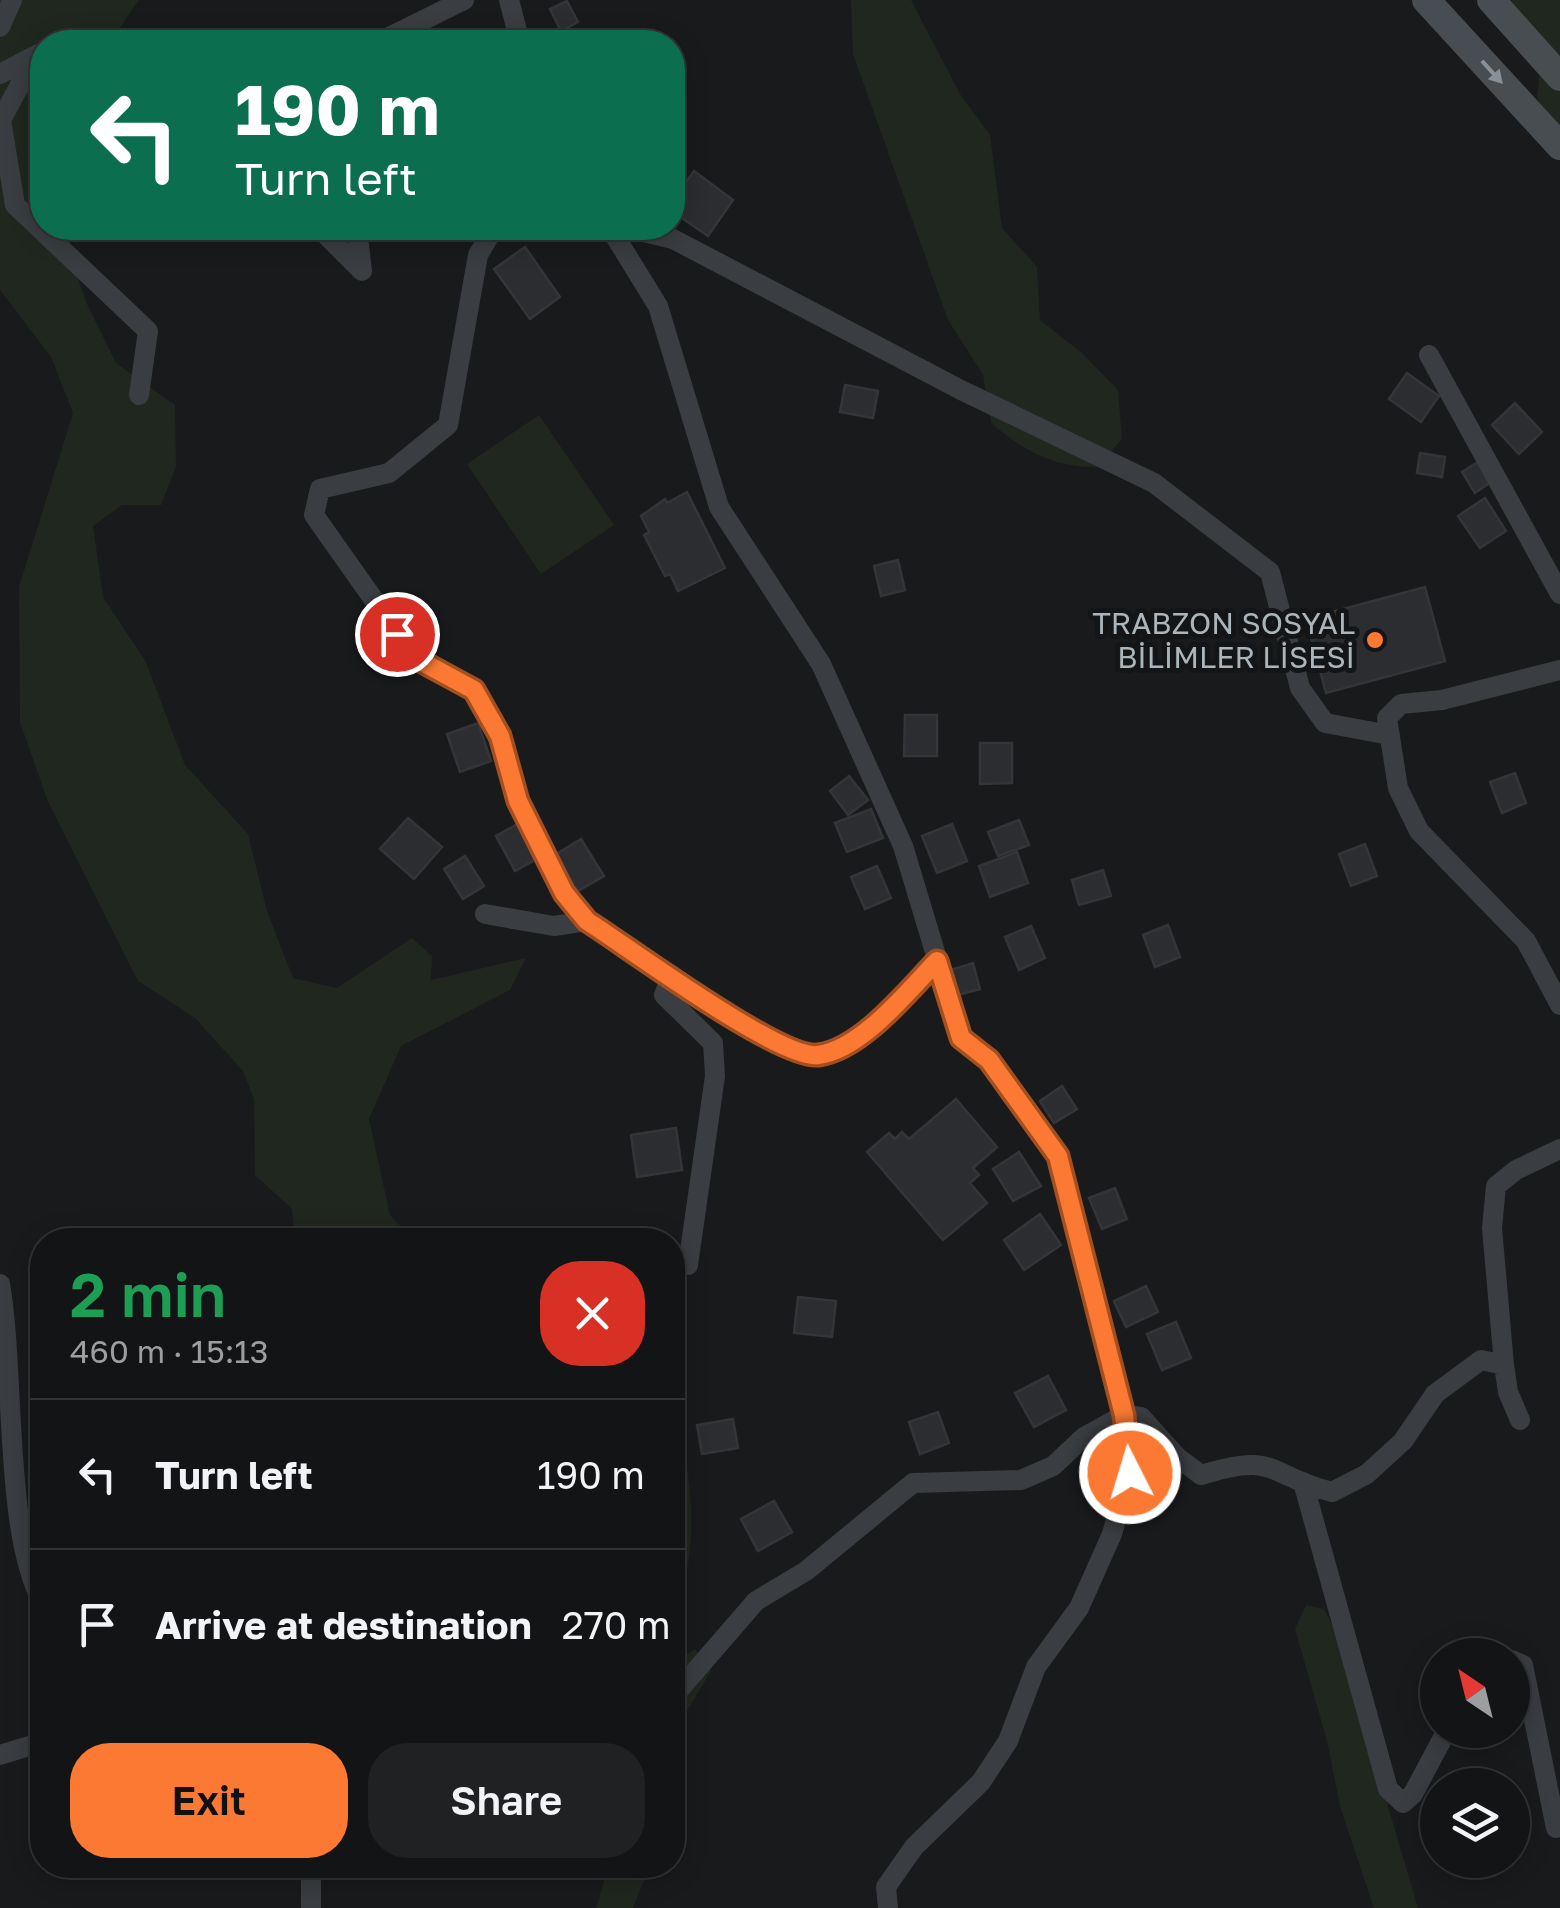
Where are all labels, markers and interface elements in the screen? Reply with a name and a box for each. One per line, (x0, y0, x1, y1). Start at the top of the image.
one-way arrow (1480, 60, 1503, 84)
text: 190 m (235, 66, 440, 150)
icon: left (70, 70, 200, 200)
text: Turn left (235, 151, 417, 205)
pin (355, 592, 440, 677)
place label: TRABZON SOSYAL BİLİMLER LİSESİ (1092, 605, 1355, 675)
icon: arrive (370, 607, 425, 662)
marker: TRABZON SOSYAL BİLİMLER LİSESİ (1364, 629, 1386, 651)
text: 2 min (70, 1258, 226, 1330)
button: close (540, 1261, 645, 1366)
text: 460 m · 15:13 (70, 1332, 269, 1370)
position arrow (1078, 1421, 1182, 1525)
icon: left (70, 1447, 125, 1502)
text: Turn left (155, 1452, 313, 1497)
text: 190 m (537, 1452, 645, 1497)
icon: arrive (70, 1597, 125, 1652)
text: Arrive at destination (155, 1602, 532, 1647)
text: 270 m (562, 1602, 671, 1647)
north arrow (1420, 1638, 1530, 1748)
map controls (1420, 1638, 1530, 1878)
button: Exit (70, 1743, 348, 1858)
button: Share (368, 1743, 645, 1858)
button: layers (1420, 1768, 1530, 1878)

